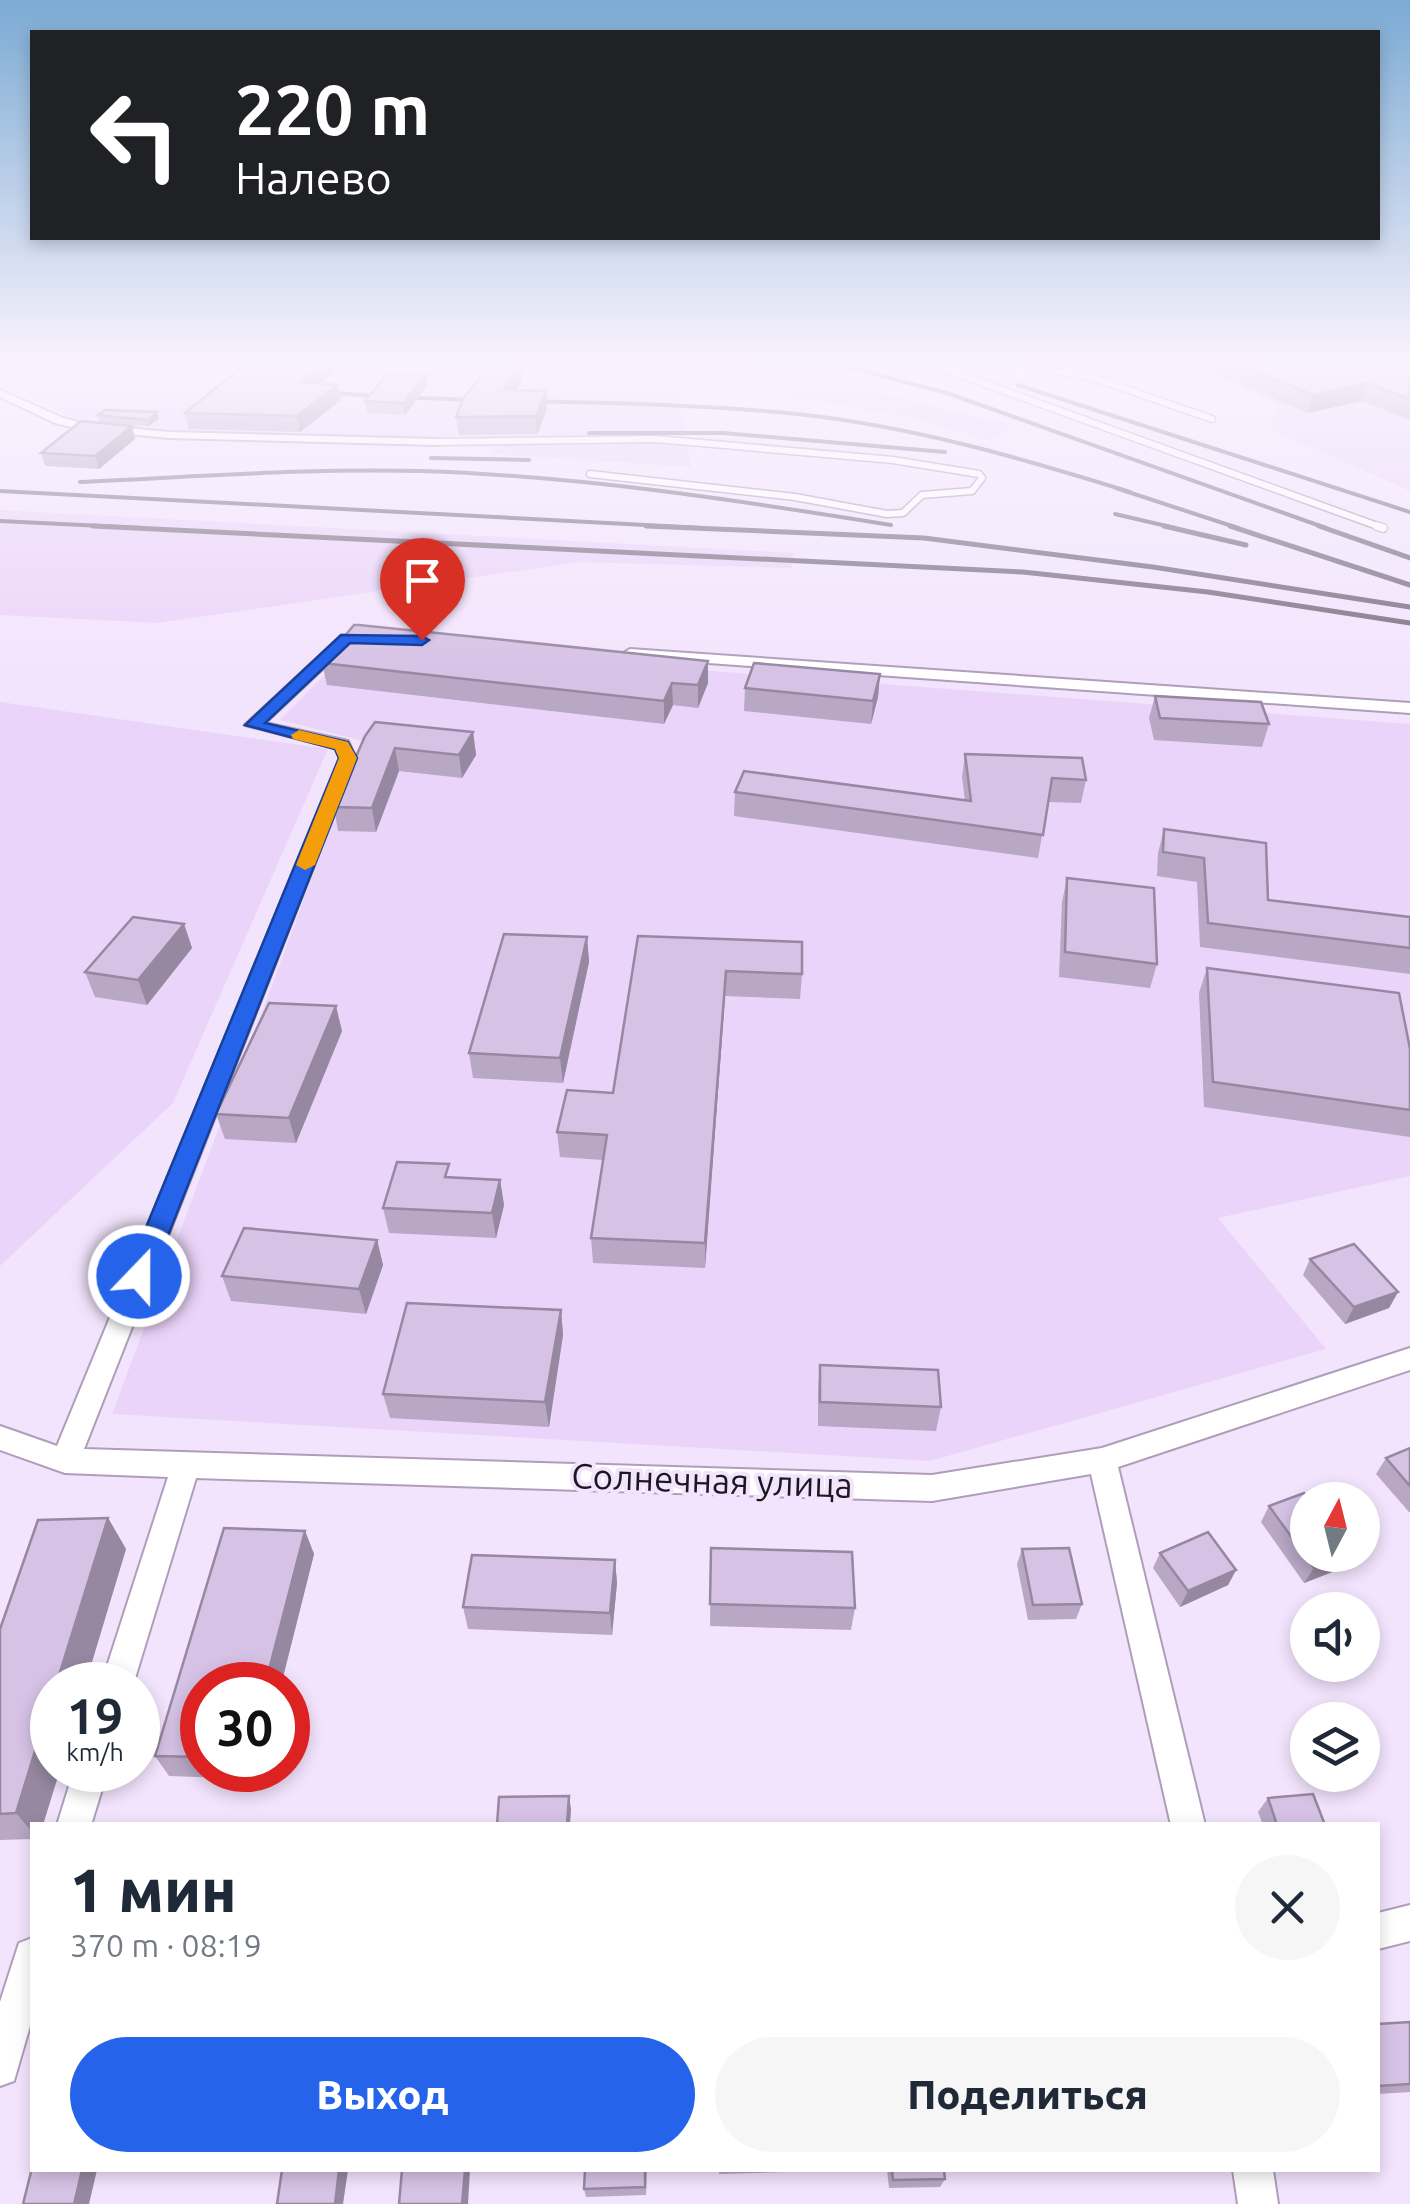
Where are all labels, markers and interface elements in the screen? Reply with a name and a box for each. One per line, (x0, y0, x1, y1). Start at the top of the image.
icon: left (70, 70, 200, 200)
text: 220 m (235, 70, 430, 148)
text: Налево (235, 152, 392, 203)
pin (380, 538, 465, 641)
icon: arrive (395, 553, 450, 608)
position arrow (87, 1224, 191, 1328)
street label: Солнечная улица (571, 1455, 853, 1505)
north arrow (1290, 1482, 1380, 1572)
map controls (1290, 1482, 1380, 1792)
button: sound (1290, 1592, 1380, 1682)
speed limit sign: 30 (180, 1662, 310, 1792)
text: 19 (67, 1687, 123, 1743)
button: layers (1290, 1702, 1380, 1792)
text: km/h (66, 1738, 124, 1766)
button: close (1235, 1855, 1340, 1960)
text: 1 мин (70, 1856, 237, 1923)
text: 370 m · 08:19 (70, 1927, 262, 1963)
button: Выход (70, 2037, 695, 2152)
button: Поделиться (715, 2037, 1340, 2152)

